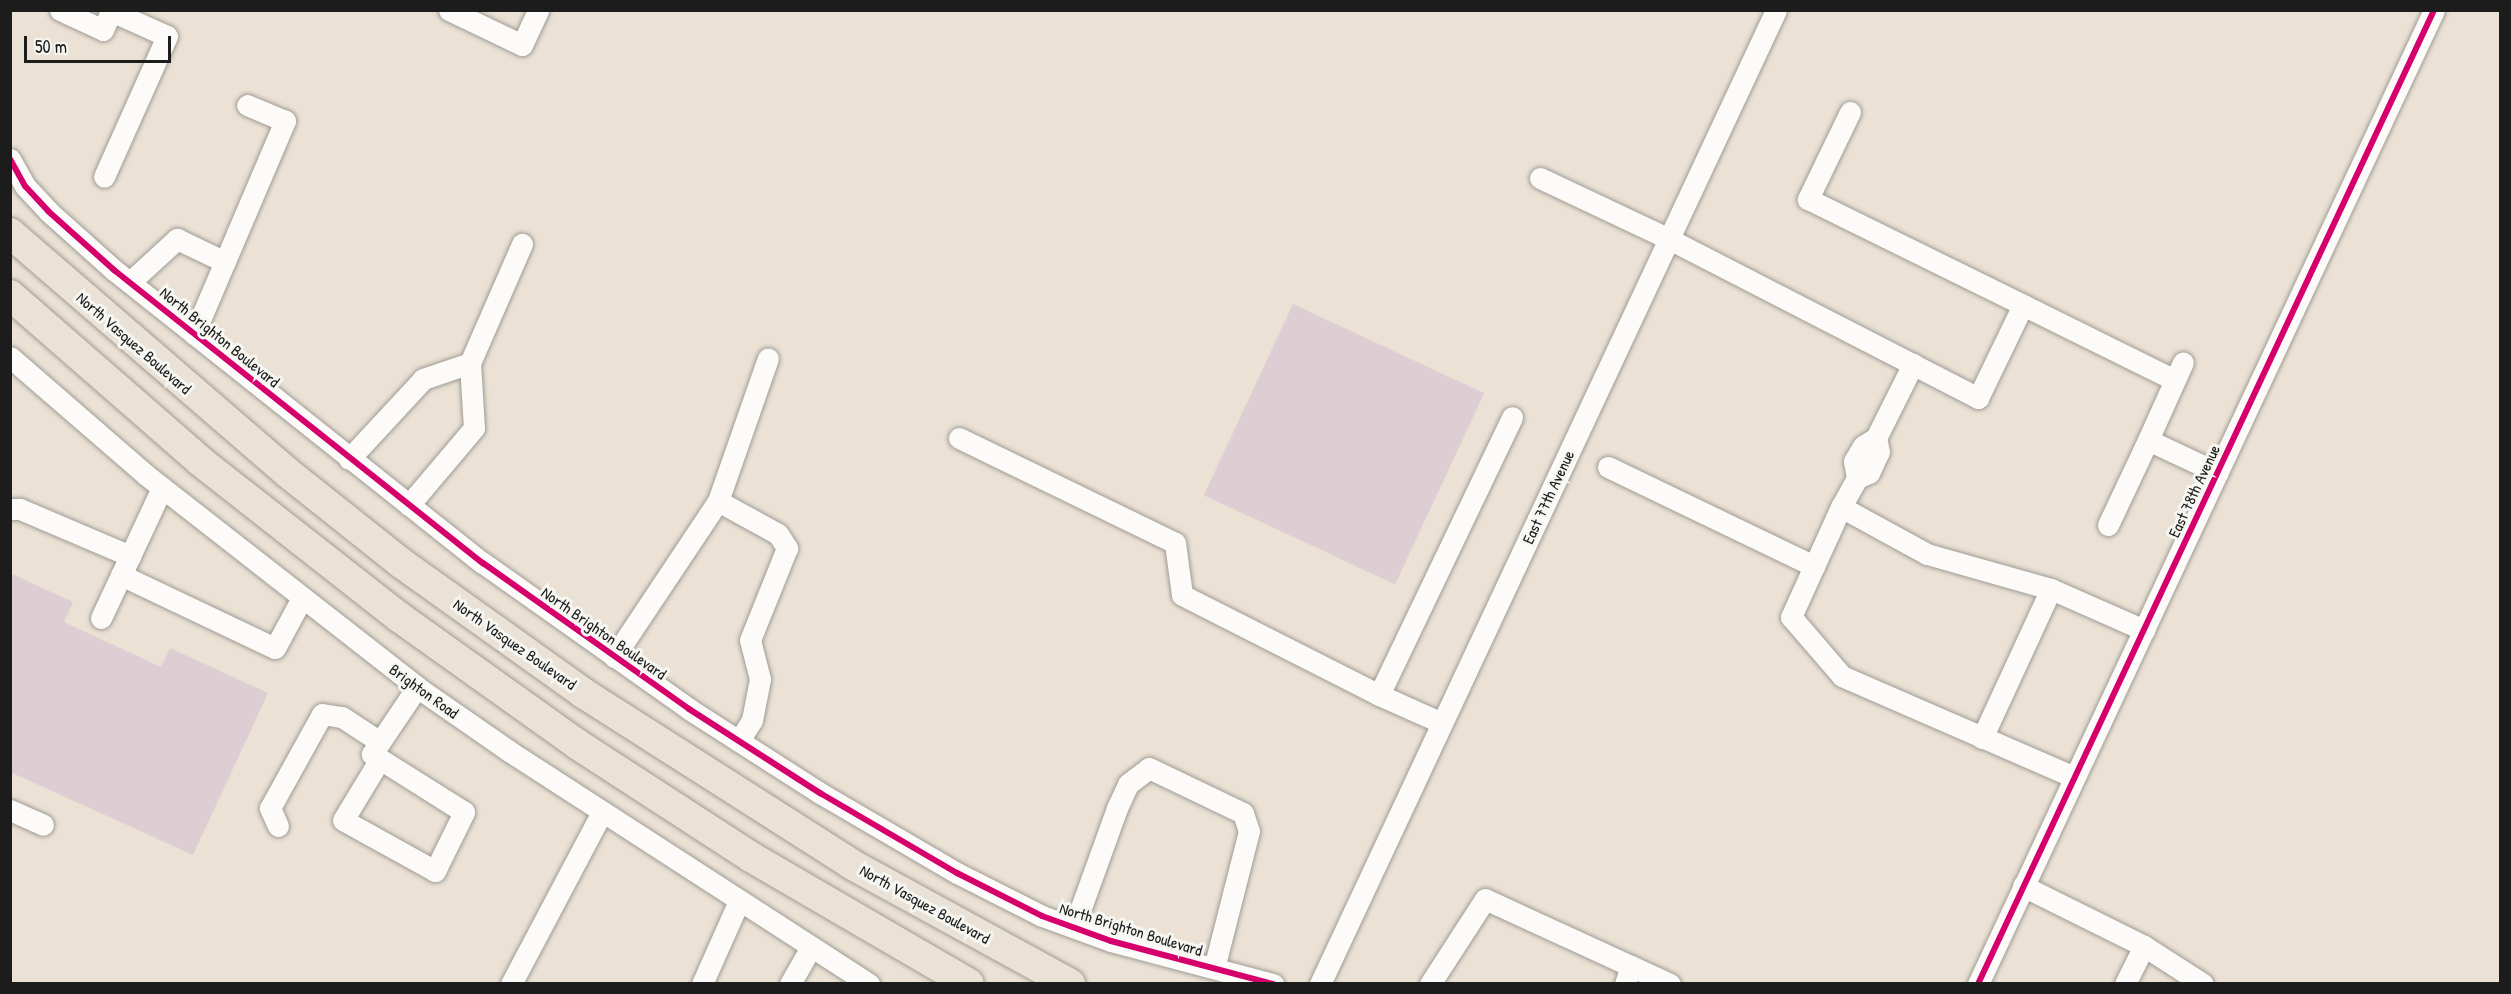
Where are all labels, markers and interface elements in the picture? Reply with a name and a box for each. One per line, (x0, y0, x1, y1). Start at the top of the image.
scale bar (27, 24, 174, 62)
text: 50 m (35, 34, 67, 59)
street label: North Brighton Boulevard (156, 283, 284, 391)
street label: North Vasquez Boulevard (73, 288, 195, 398)
street label: East 78th Avenue (2164, 442, 2224, 540)
street label: East 77th Avenue (1518, 447, 1578, 547)
street label: North Brighton Boulevard (538, 583, 670, 683)
street label: North Vasquez Boulevard (450, 594, 580, 694)
street label: Brighton Road (386, 659, 462, 723)
street label: North Vasquez Boulevard (857, 860, 993, 948)
street label: North Brighton Boulevard (1057, 898, 1205, 960)

